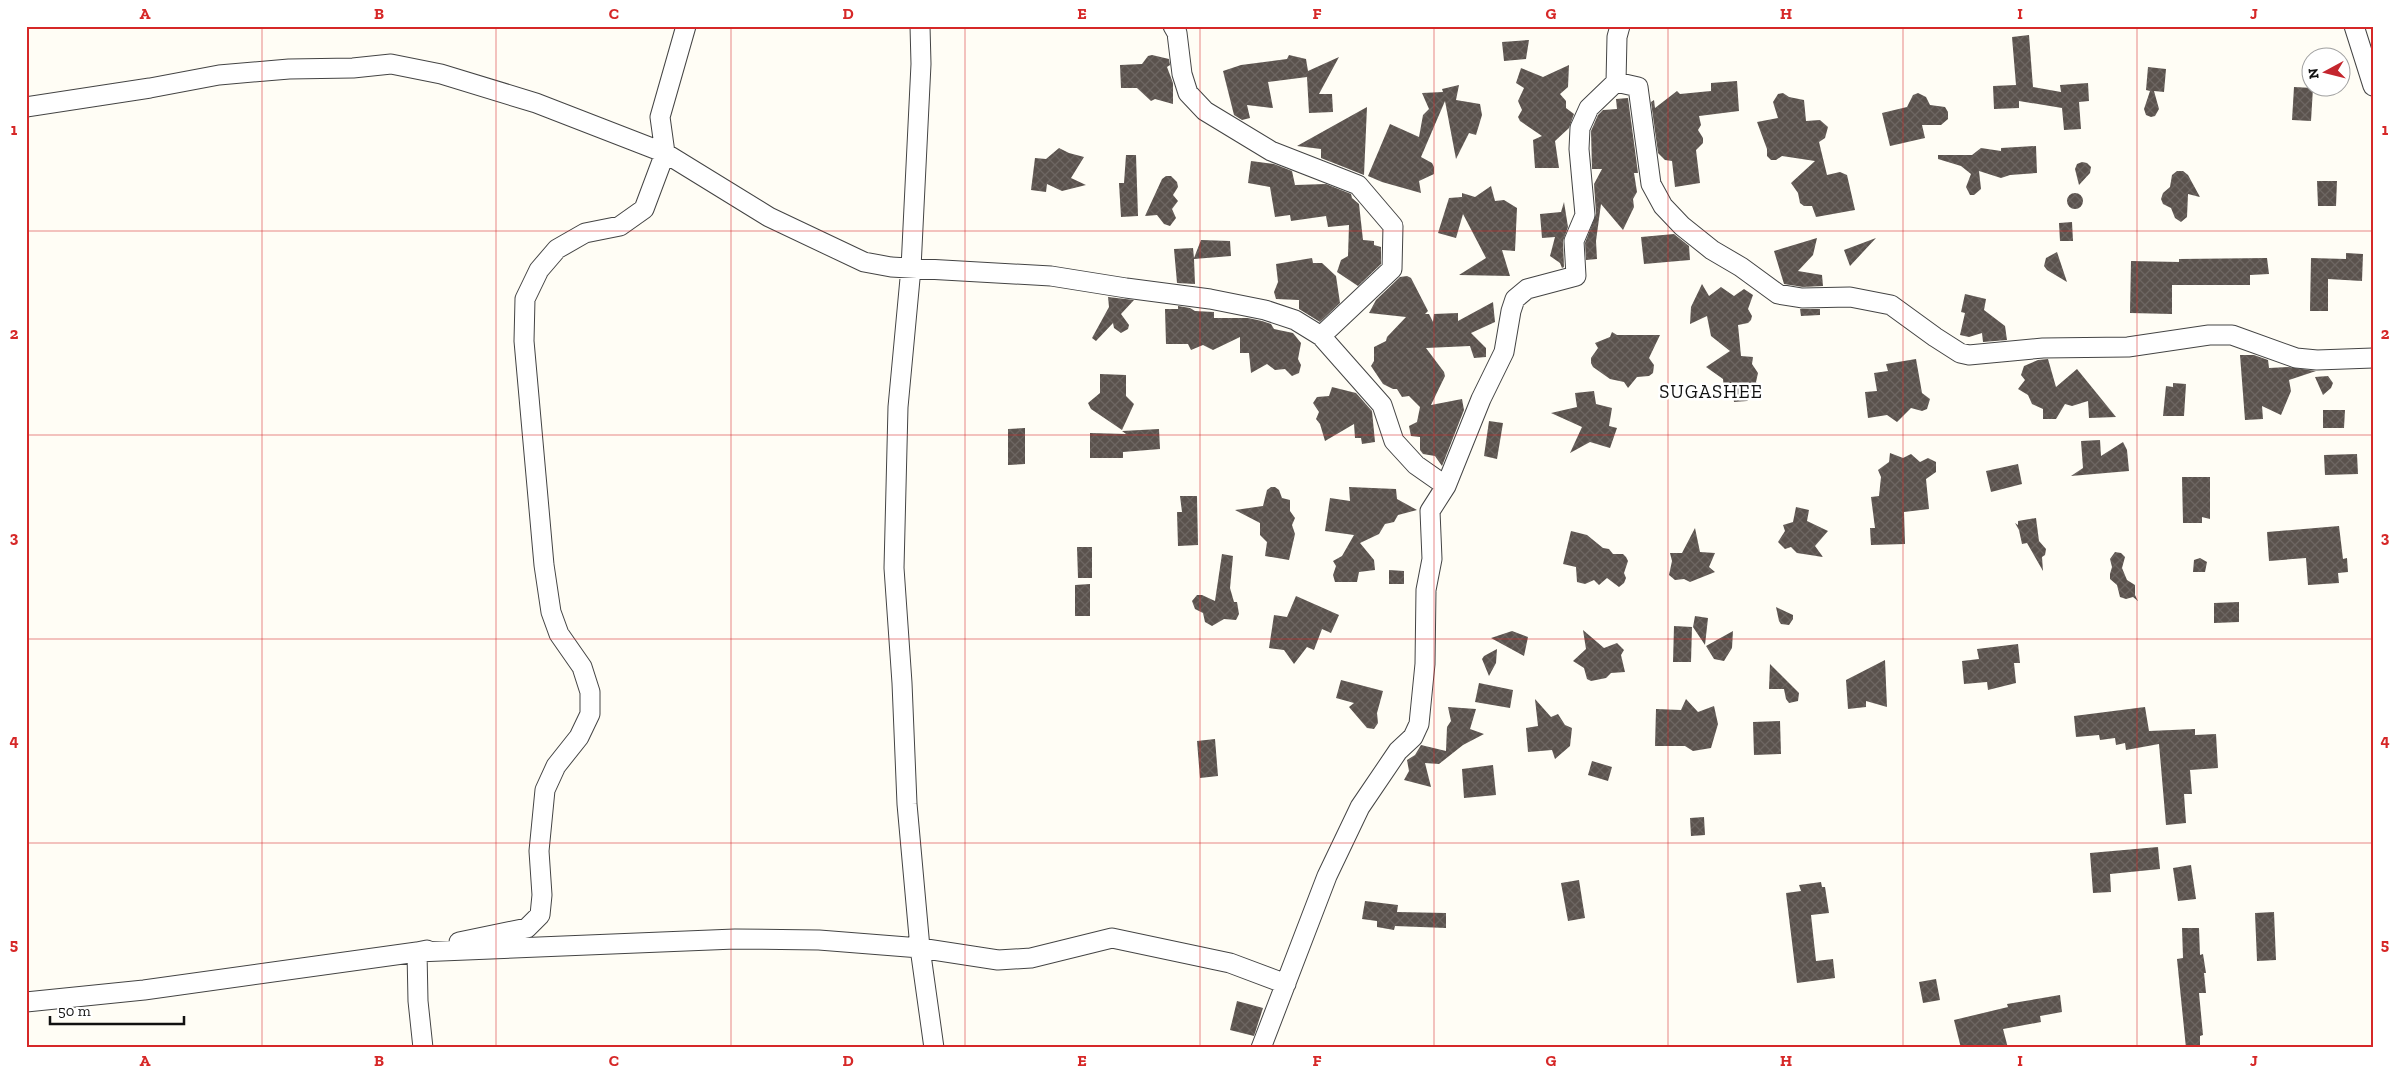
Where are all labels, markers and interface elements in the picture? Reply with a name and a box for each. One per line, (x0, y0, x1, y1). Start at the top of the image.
text: A (140, 4, 151, 23)
text: B (374, 4, 384, 23)
text: C (609, 4, 619, 23)
text: D (842, 4, 854, 23)
text: E (1077, 4, 1087, 23)
text: F (1312, 4, 1322, 23)
text: G (1546, 4, 1557, 23)
text: H (1780, 4, 1792, 23)
text: I (2017, 4, 2023, 23)
text: J (2250, 4, 2258, 23)
north arrow (2302, 48, 2352, 98)
text: N (2304, 67, 2323, 80)
text: 1 (11, 120, 18, 139)
text: 1 (2382, 120, 2389, 139)
text: 2 (10, 324, 19, 343)
text: 2 (2381, 324, 2390, 343)
district label: SUGASHEE (1659, 380, 1763, 403)
text: 3 (10, 528, 19, 547)
text: 3 (2381, 528, 2390, 547)
text: 4 (9, 731, 19, 750)
text: 4 (2380, 731, 2390, 750)
text: 5 (10, 935, 18, 954)
text: 5 (2381, 935, 2389, 954)
scale bar (50, 994, 184, 1026)
text: 50 m (58, 1002, 91, 1020)
text: A (140, 1051, 151, 1070)
text: B (374, 1051, 384, 1070)
text: C (609, 1051, 619, 1070)
text: D (842, 1051, 854, 1070)
text: E (1077, 1051, 1087, 1070)
text: F (1312, 1051, 1322, 1070)
text: G (1546, 1051, 1557, 1070)
text: H (1780, 1051, 1792, 1070)
text: I (2017, 1051, 2023, 1070)
text: J (2250, 1051, 2258, 1070)

